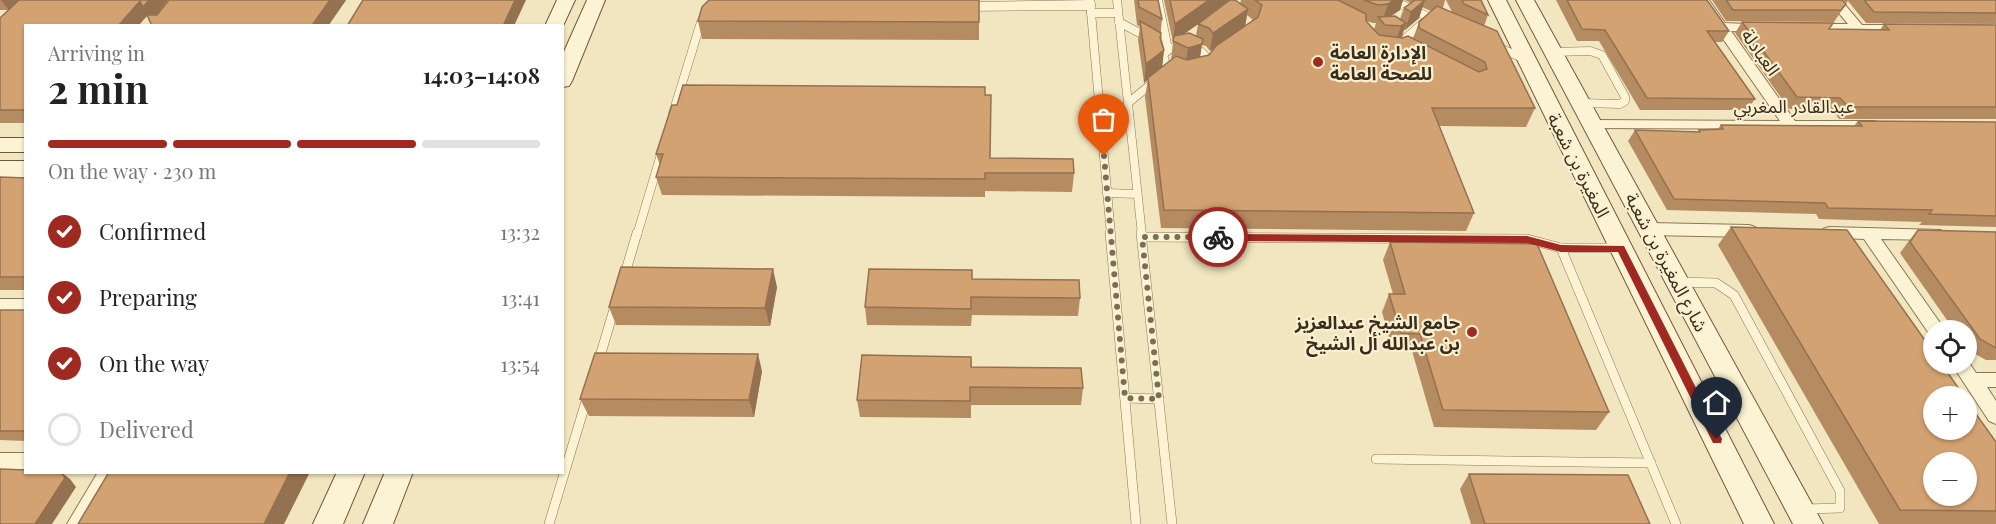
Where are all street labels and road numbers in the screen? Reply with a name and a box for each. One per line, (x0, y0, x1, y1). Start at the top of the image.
street label: العبادلة (1736, 24, 1786, 80)
street label: عبدالقادر المغربي (1733, 94, 1855, 120)
street label: المغيرة بن شعبة (1542, 109, 1616, 221)
street label: شارع المغيرة بن شعبة (1618, 188, 1714, 337)

